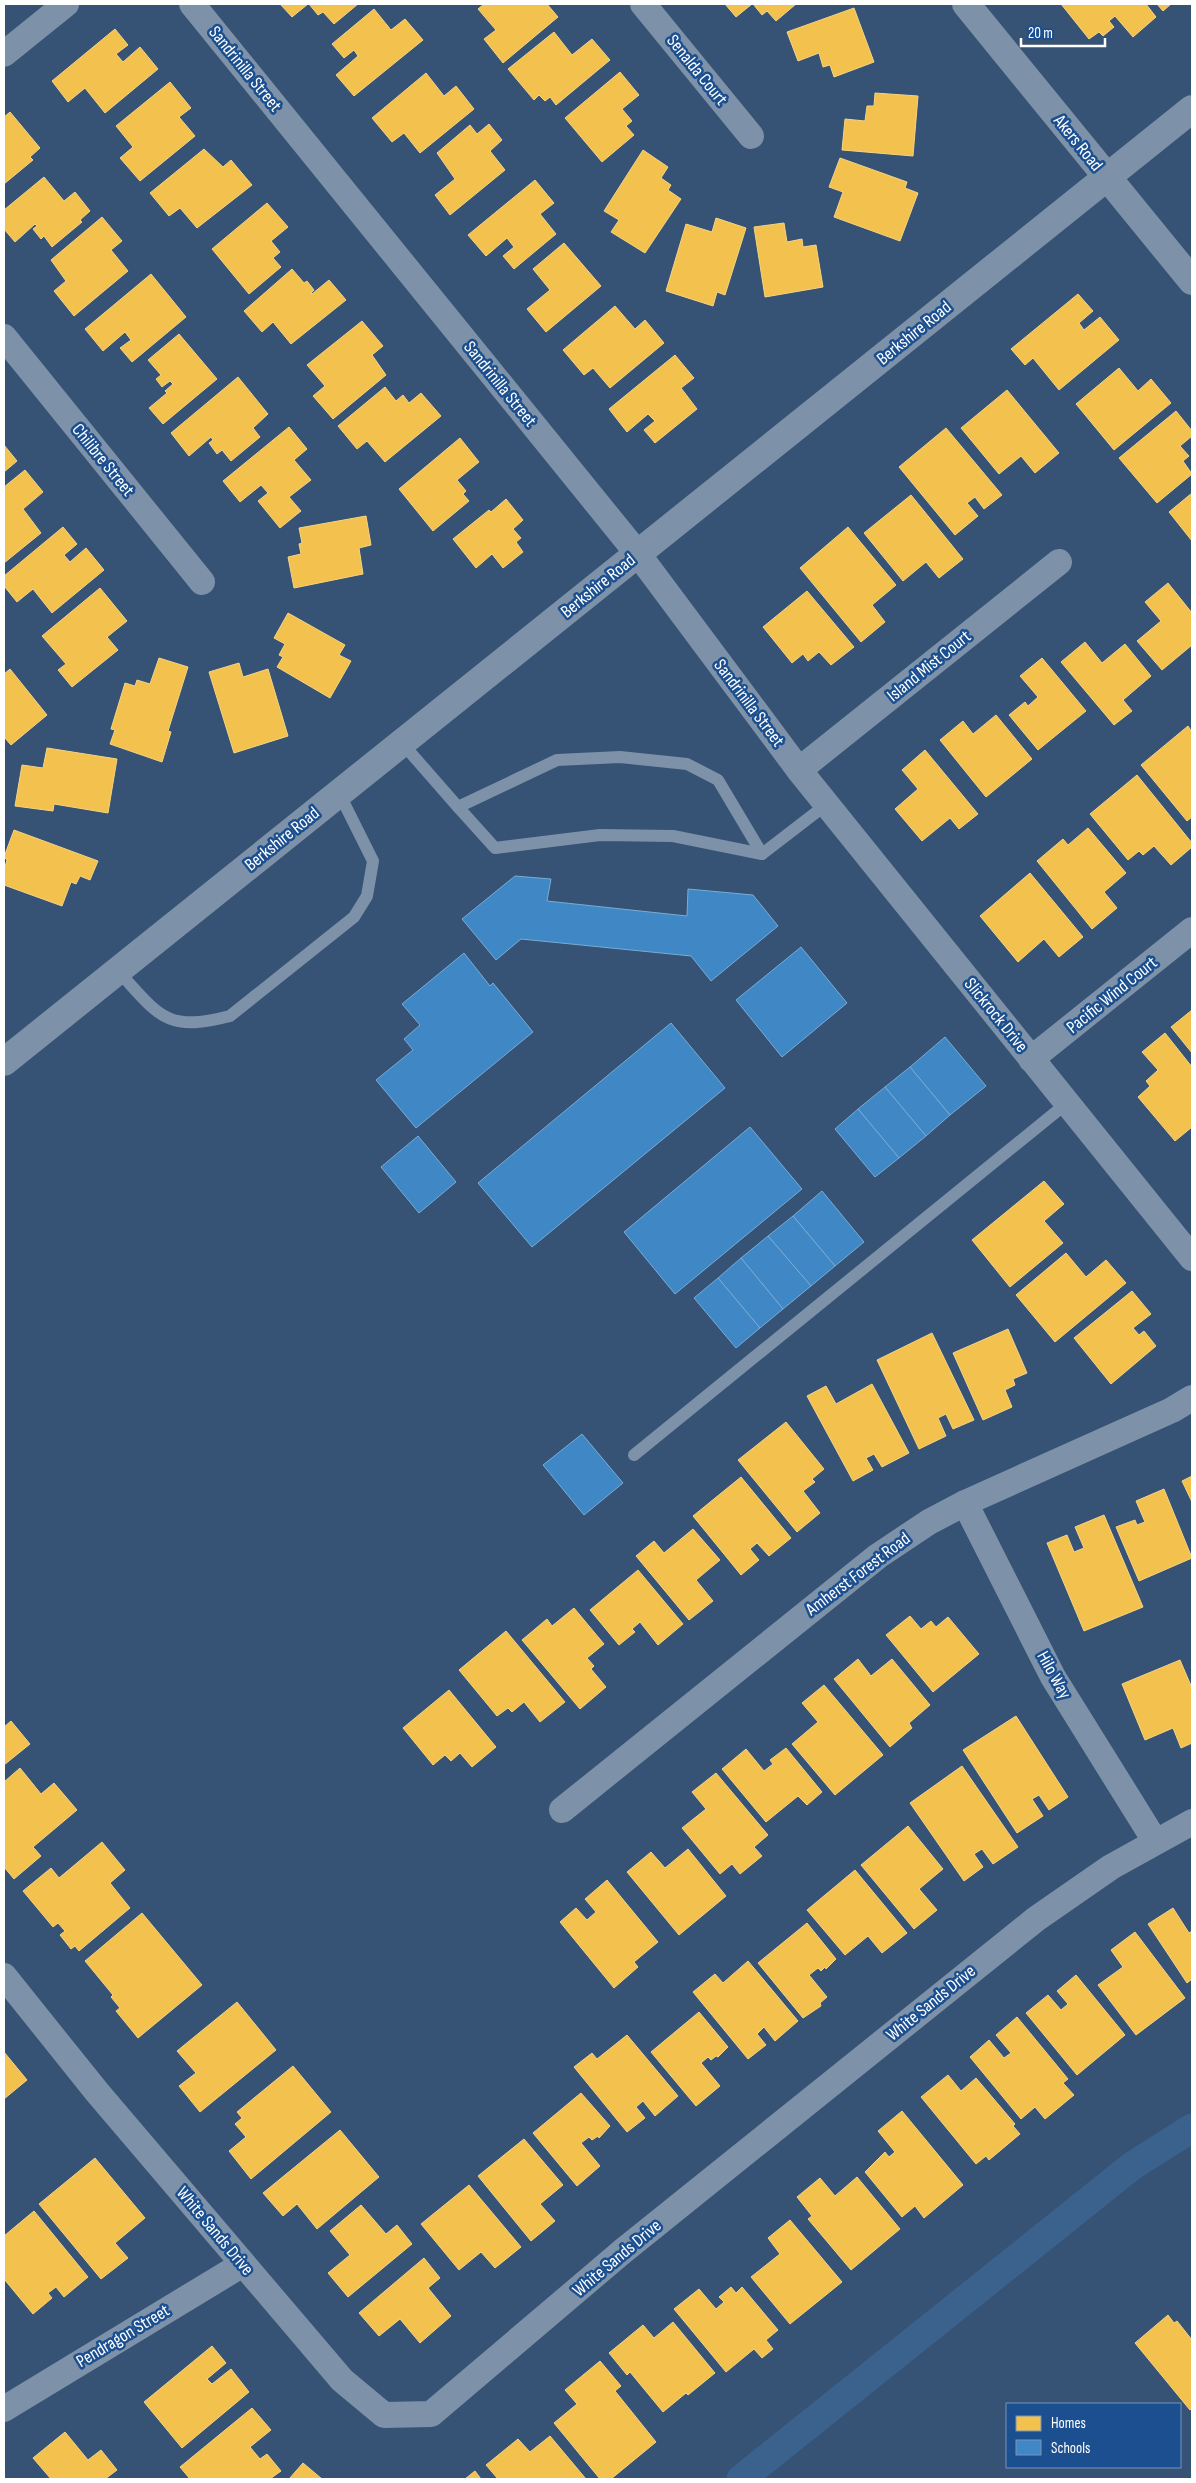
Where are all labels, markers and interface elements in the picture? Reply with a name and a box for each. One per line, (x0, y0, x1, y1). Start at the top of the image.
scale bar (1021, 15, 1105, 47)
street label: Sandrinilla Street (204, 22, 286, 116)
text: 20 m (1028, 24, 1053, 43)
street label: Senalda Court (662, 30, 732, 110)
street label: Akers Road (1048, 110, 1107, 175)
street label: Berkshire Road (873, 297, 955, 369)
street label: Sandrinilla Street (459, 337, 541, 431)
street label: Chilibre Street (67, 419, 139, 501)
street label: Berkshire Road (557, 550, 639, 622)
street label: Island Mist Court (883, 626, 976, 706)
street label: Sandrinilla Street (709, 655, 789, 751)
street label: Berkshire Road (241, 803, 323, 875)
street label: Pacific Wind Court (1063, 952, 1162, 1038)
street label: Slickrock Drive (960, 974, 1032, 1056)
street label: Amherst Forest Road (801, 1528, 914, 1621)
street label: Hilo Way (1032, 1648, 1076, 1703)
street label: White Sands Drive (882, 1961, 980, 2045)
street label: White Sands Drive (172, 2183, 258, 2279)
street label: White Sands Drive (569, 2215, 665, 2301)
street label: Pendragon Street (73, 2300, 174, 2372)
legend (1006, 2403, 1181, 2468)
text: Homes (1051, 2414, 1086, 2433)
text: Schools (1051, 2439, 1090, 2458)

